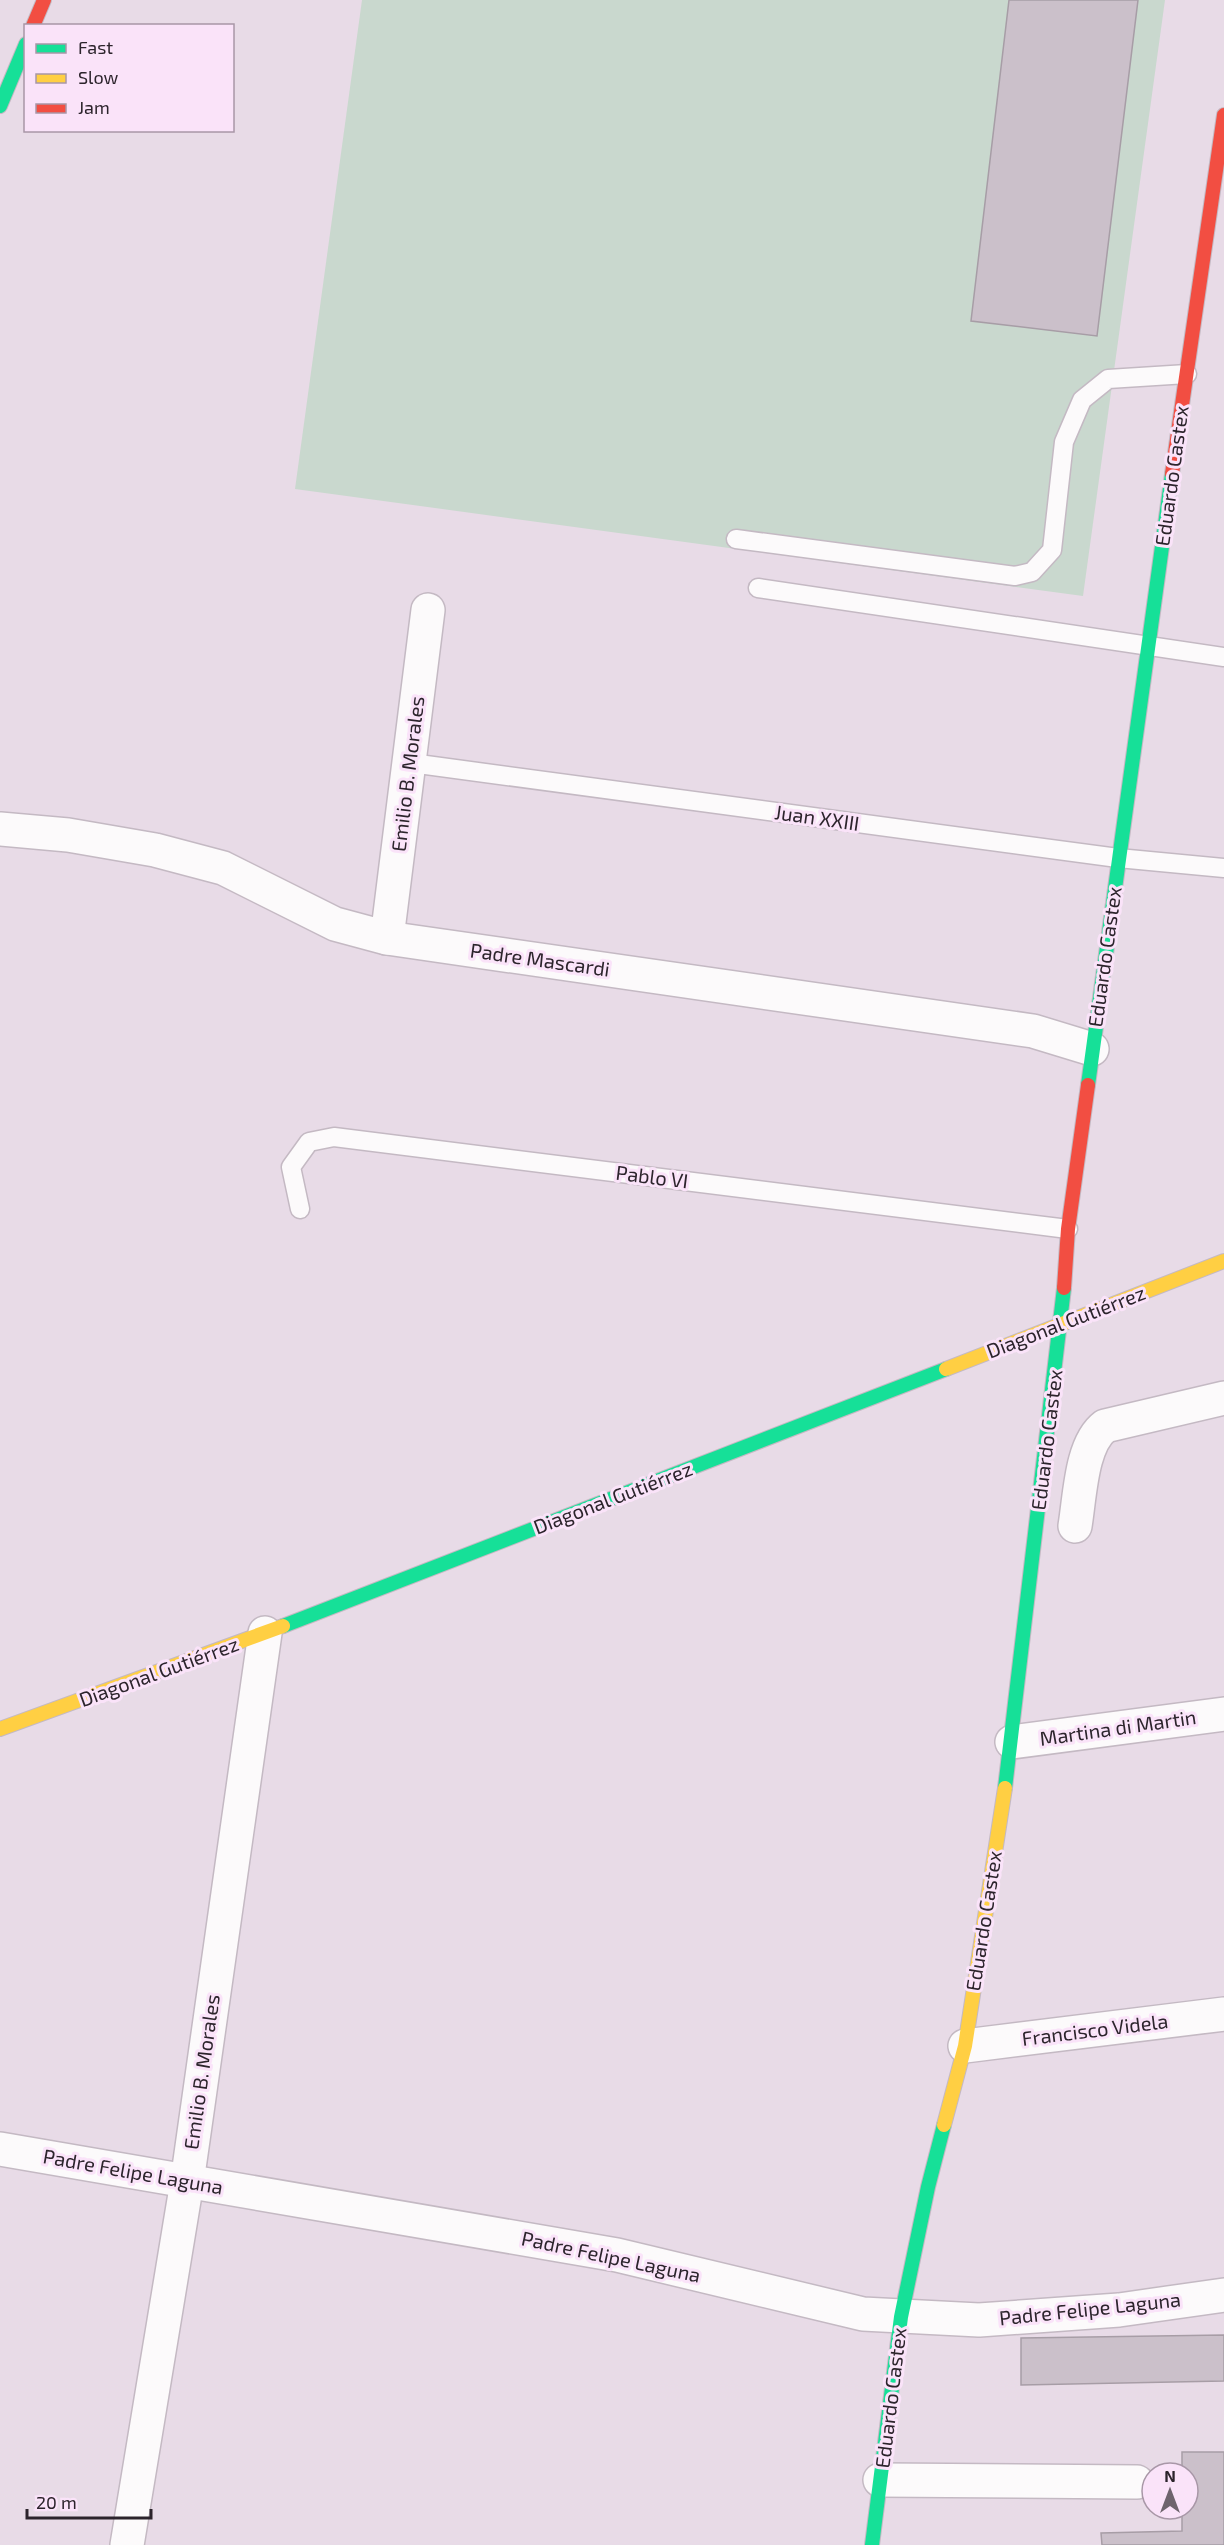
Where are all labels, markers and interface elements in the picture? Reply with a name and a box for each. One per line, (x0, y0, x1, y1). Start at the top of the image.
legend (24, 24, 234, 132)
text: Fast (78, 36, 113, 58)
text: Slow (78, 66, 119, 88)
text: Jam (78, 96, 110, 118)
street label: Eduardo Castex (1149, 404, 1193, 548)
street label: Emilio B. Morales (386, 695, 428, 853)
street label: Juan XXIII (773, 799, 861, 835)
street label: Eduardo Castex (1082, 885, 1126, 1029)
street label: Padre Mascardi (469, 937, 612, 981)
street label: Pablo VI (615, 1160, 690, 1192)
street label: Diagonal Gutiérrez (983, 1280, 1148, 1362)
street label: Eduardo Castex (1025, 1368, 1067, 1512)
street label: Diagonal Gutiérrez (530, 1456, 695, 1538)
street label: Diagonal Gutiérrez (76, 1631, 242, 1711)
street label: Martina di Martin (1038, 1704, 1198, 1750)
street label: Eduardo Castex (960, 1849, 1006, 1993)
street label: Emilio B. Morales (178, 1993, 224, 2151)
street label: Francisco Videla (1020, 2008, 1169, 2050)
street label: Padre Felipe Laguna (41, 2143, 225, 2199)
street label: Padre Felipe Laguna (519, 2225, 703, 2287)
street label: Padre Felipe Laguna (998, 2287, 1182, 2329)
street label: Eduardo Castex (869, 2326, 911, 2470)
north arrow (1140, 2461, 1200, 2521)
text: N (1164, 2466, 1176, 2485)
scale bar (27, 2482, 152, 2520)
text: 20 m (36, 2491, 77, 2513)

